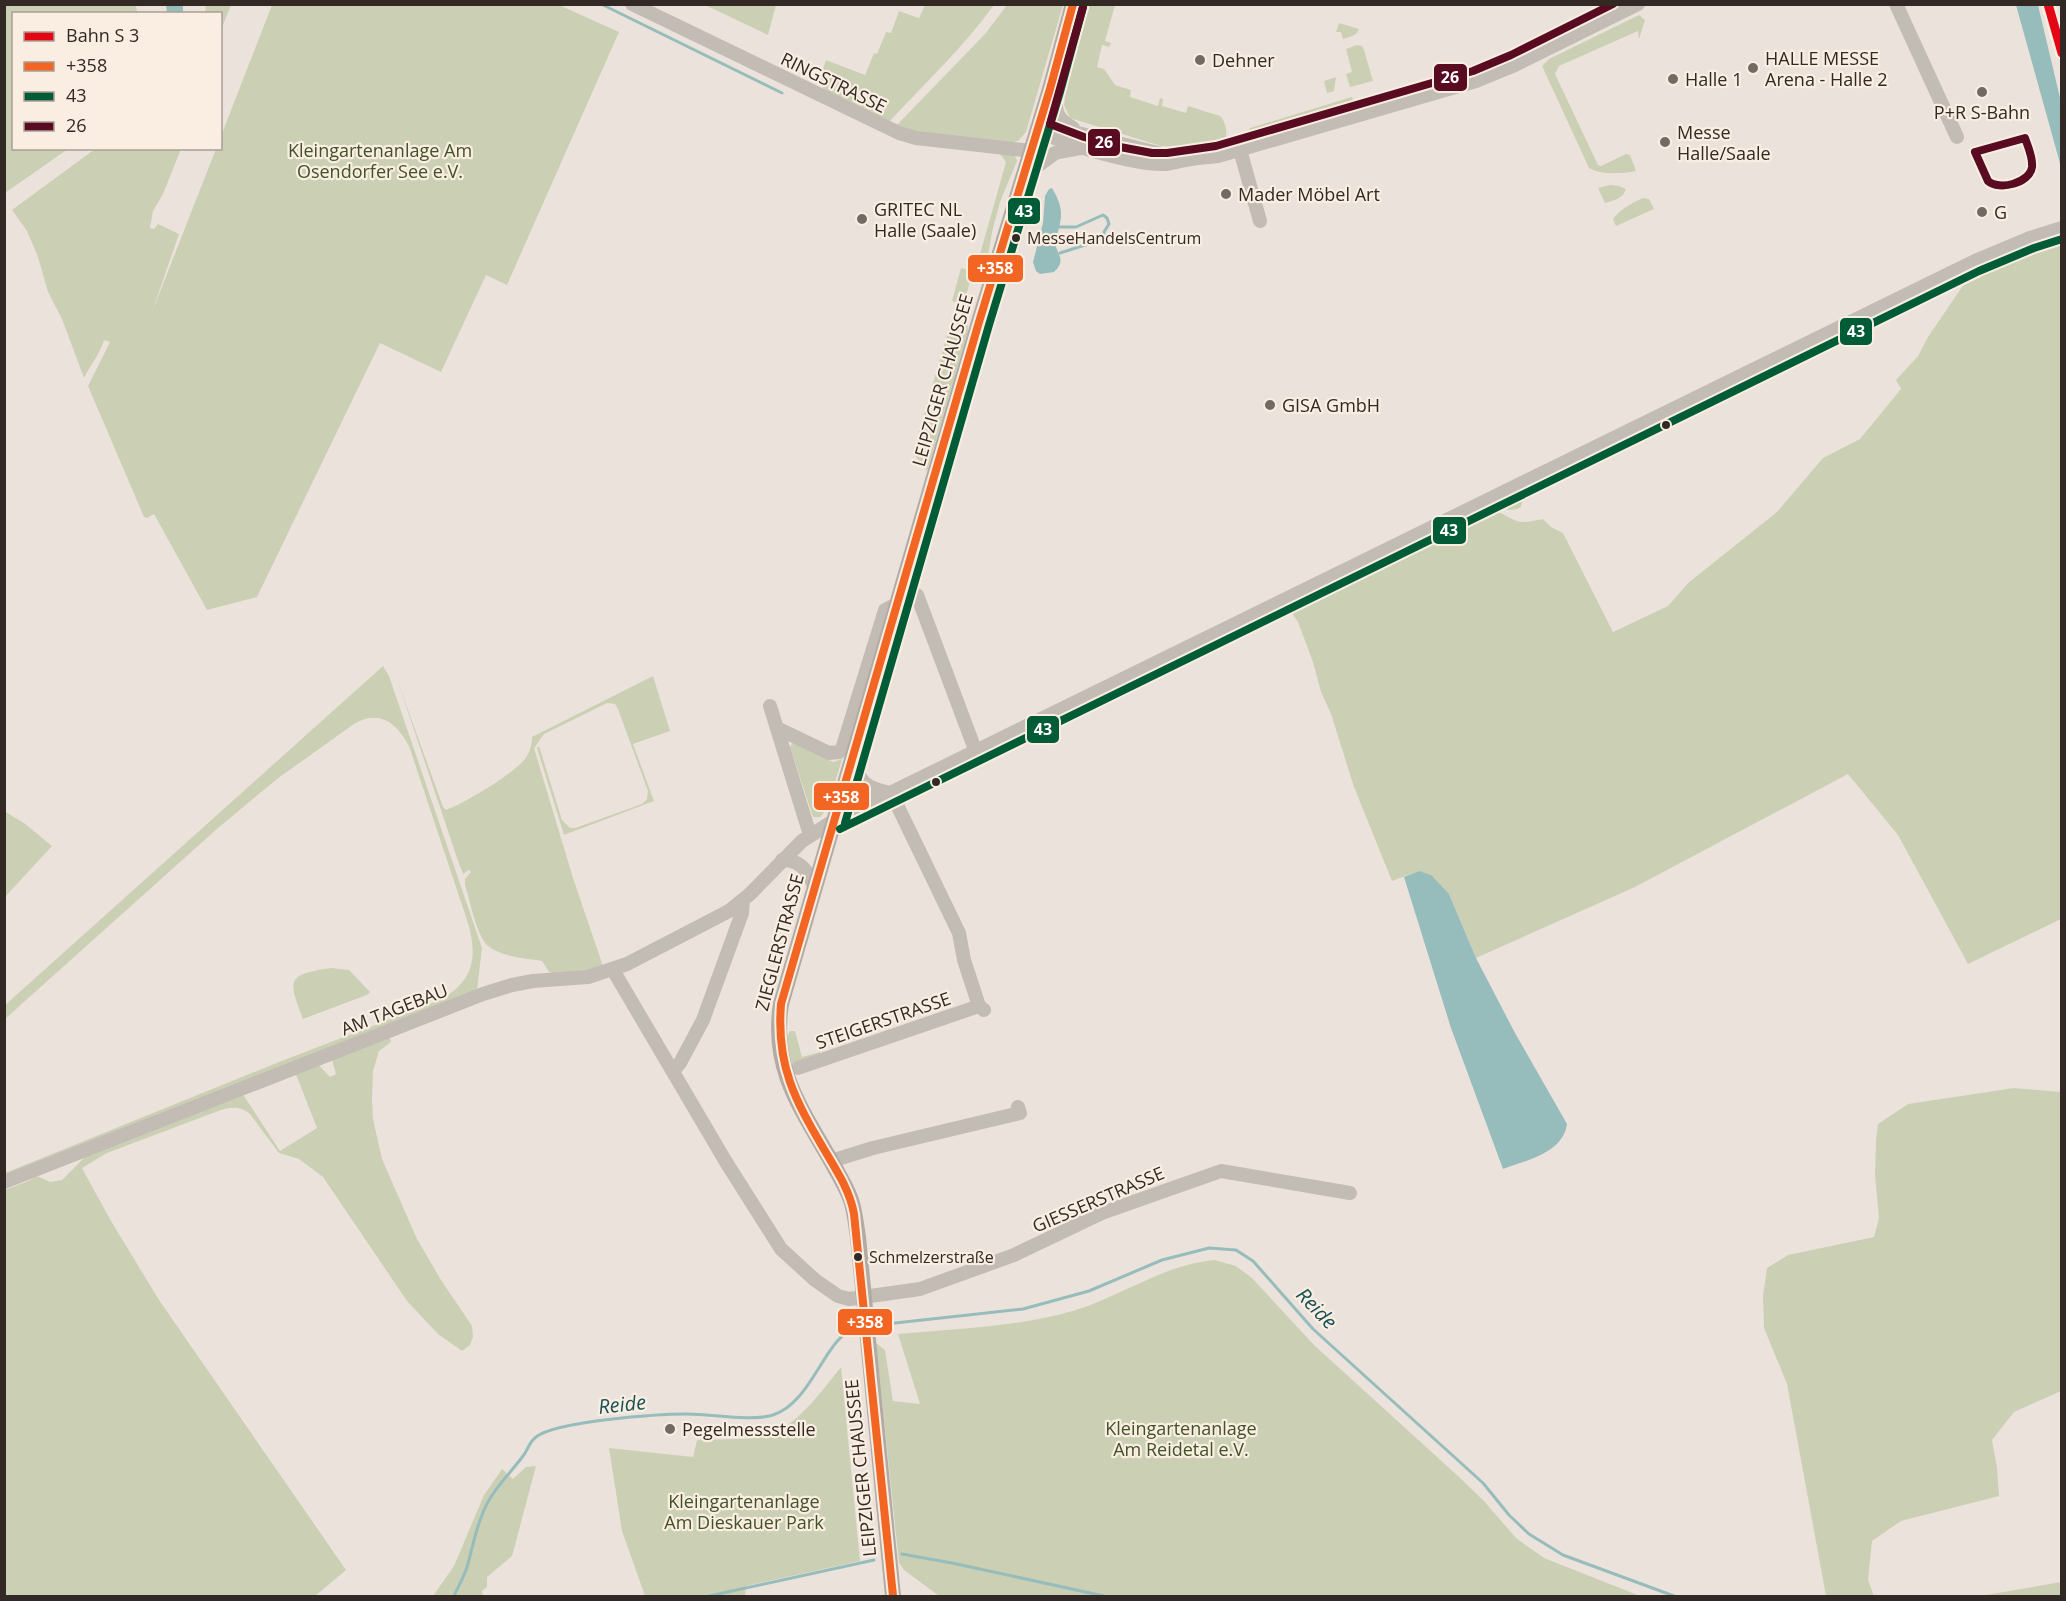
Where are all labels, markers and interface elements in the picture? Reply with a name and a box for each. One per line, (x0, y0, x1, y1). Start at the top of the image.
legend (12, 12, 222, 150)
text: Bahn S 3 (66, 23, 139, 47)
street label: RINGSTRASSE (777, 46, 891, 118)
place label: HALLE MESSE Arena - Halle 2 (1765, 46, 1887, 91)
place label: Dehner (1212, 48, 1275, 72)
text: +358 (66, 53, 107, 77)
marker: Dehner (1193, 53, 1207, 67)
marker: HALLE MESSE Arena - Halle 2 (1746, 61, 1760, 75)
line badge: 26 (1433, 63, 1468, 92)
text: 26 (1441, 66, 1459, 88)
place label: Halle 1 (1685, 67, 1742, 91)
marker: Halle 1 (1666, 72, 1680, 86)
text: 43 (66, 83, 87, 107)
marker: P+R S-Bahn (1975, 85, 1989, 99)
place label: P+R S-Bahn (1934, 100, 2030, 124)
text: 26 (66, 113, 87, 137)
place label: Messe Halle/Saale (1677, 120, 1771, 165)
line badge: 26 (1087, 128, 1121, 157)
text: 26 (1095, 131, 1113, 153)
marker: Messe Halle/Saale (1658, 135, 1672, 149)
park label: Kleingartenanlage Am Osendorfer See e.V. (288, 138, 472, 183)
place label: Mader Möbel Art (1238, 182, 1380, 206)
marker: Mader Möbel Art (1219, 187, 1233, 201)
place label: GRITEC NL Halle (Saale) (874, 197, 976, 242)
line badge: 43 (1007, 197, 1041, 225)
text: 43 (1015, 200, 1033, 222)
place label: G (1994, 200, 2007, 224)
marker: G (1975, 205, 1989, 219)
marker: GRITEC NL Halle (Saale) (855, 212, 869, 226)
place label: MesseHandelsCentrum (1027, 227, 1201, 249)
marker: MesseHandelsCentrum (1010, 232, 1022, 244)
line badge: +358 (967, 254, 1024, 283)
text: +358 (977, 257, 1013, 279)
street label: LEIPZIGER CHAUSSEE (906, 291, 978, 469)
line badge: 43 (1839, 317, 1873, 346)
text: 43 (1847, 320, 1865, 342)
place label: GISA GmbH (1282, 393, 1380, 417)
marker: GISA GmbH (1263, 398, 1277, 412)
unlabelled marker (1660, 419, 1672, 431)
line badge: 43 (1432, 516, 1467, 545)
text: 43 (1440, 519, 1458, 541)
line badge: 43 (1026, 715, 1060, 744)
text: 43 (1034, 718, 1052, 740)
unlabelled marker (930, 776, 942, 788)
line badge: +358 (813, 782, 870, 811)
text: +358 (823, 786, 859, 808)
street label: ZIEGLERSTRASSE (749, 871, 809, 1013)
street label: AM TAGEBAU (337, 978, 451, 1040)
street label: STEIGERSTRASSE (812, 986, 954, 1054)
street label: GIESSERSTRASSE (1028, 1160, 1168, 1238)
place label: Schmelzerstraße (869, 1246, 994, 1268)
marker: Schmelzerstraße (852, 1251, 864, 1263)
water label: Reide (1291, 1281, 1343, 1335)
line badge: +358 (837, 1308, 893, 1336)
text: +358 (847, 1311, 883, 1333)
street label: LEIPZIGER CHAUSSEE (839, 1378, 881, 1558)
water label: Reide (597, 1388, 647, 1420)
park label: Kleingartenanlage Am Reidetal e.V. (1105, 1416, 1257, 1461)
place label: Pegelmessstelle (682, 1417, 816, 1441)
marker: Pegelmessstelle (663, 1422, 677, 1436)
park label: Kleingartenanlage Am Dieskauer Park (664, 1489, 824, 1534)

